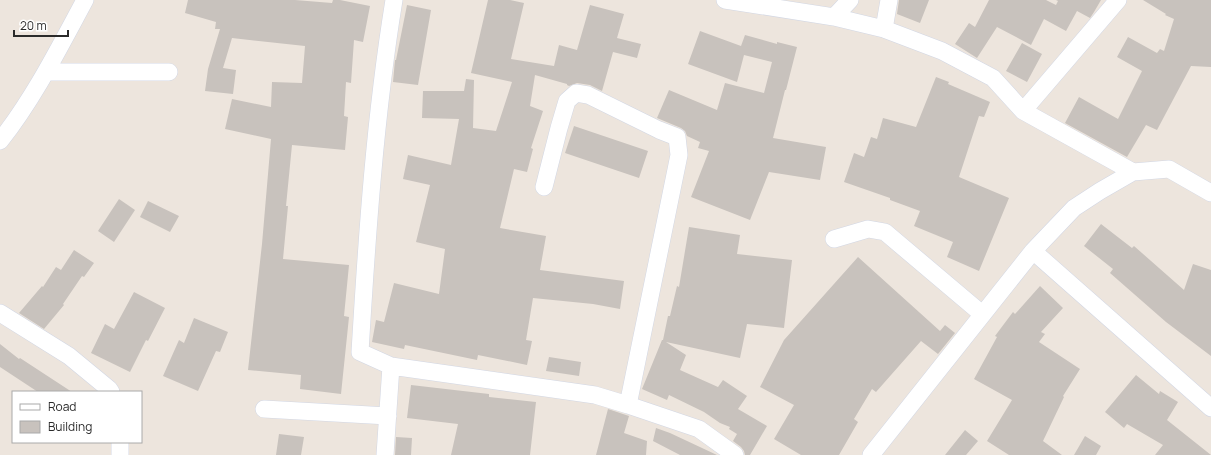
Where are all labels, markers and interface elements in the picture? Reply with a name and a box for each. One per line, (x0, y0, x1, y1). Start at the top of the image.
scale bar (14, 12, 68, 38)
text: 20 m (20, 17, 47, 34)
legend (12, 391, 142, 443)
text: Road (48, 398, 76, 415)
text: Building (48, 418, 92, 435)

